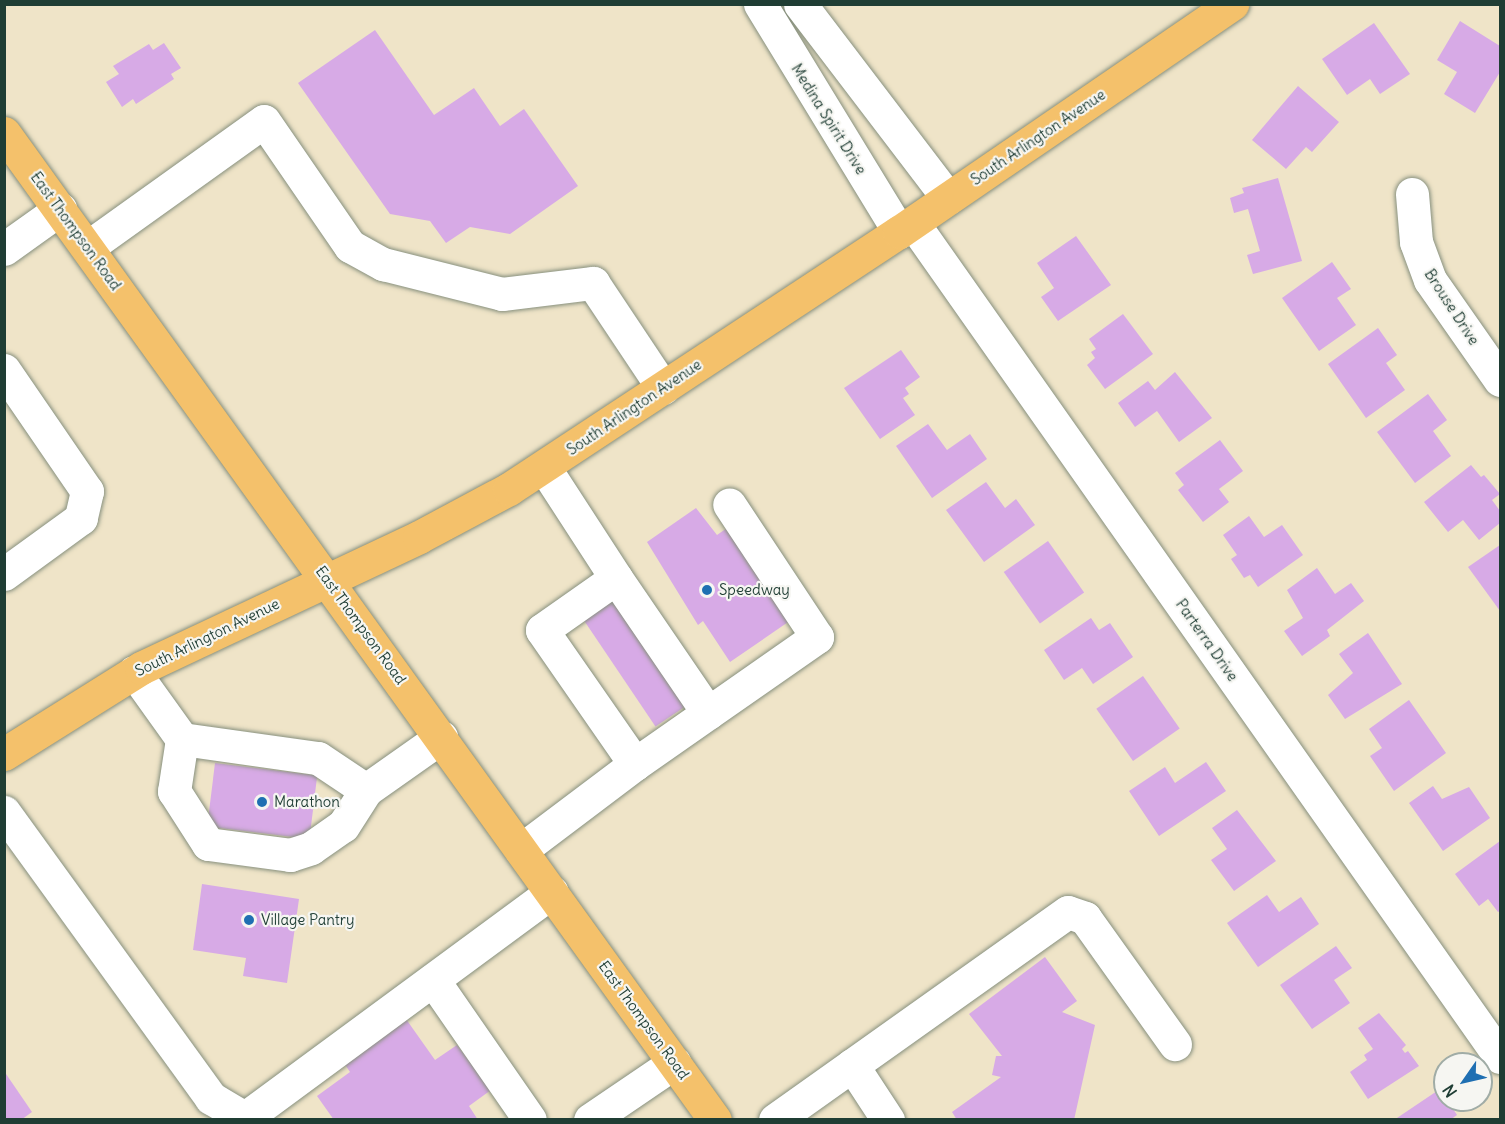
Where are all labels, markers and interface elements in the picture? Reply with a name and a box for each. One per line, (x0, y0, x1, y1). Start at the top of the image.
street label: Medina Spirit Drive (788, 60, 870, 178)
street label: South Arlington Avenue (967, 85, 1109, 189)
street label: East Thompson Road (27, 168, 125, 294)
street label: Brouse Drive (1421, 266, 1483, 348)
street label: South Arlington Avenue (563, 355, 705, 459)
street label: East Thompson Road (312, 562, 410, 688)
place label: Speedway (719, 581, 790, 599)
marker: Speedway (700, 583, 714, 597)
street label: South Arlington Avenue (132, 594, 282, 680)
street label: Parterra Drive (1172, 596, 1242, 684)
place label: Marathon (274, 793, 340, 811)
marker: Marathon (255, 795, 269, 809)
place label: Village Pantry (261, 911, 354, 929)
marker: Village Pantry (242, 913, 256, 927)
street label: East Thompson Road (595, 957, 693, 1083)
north arrow (1433, 1052, 1493, 1112)
text: N (1438, 1081, 1461, 1101)

